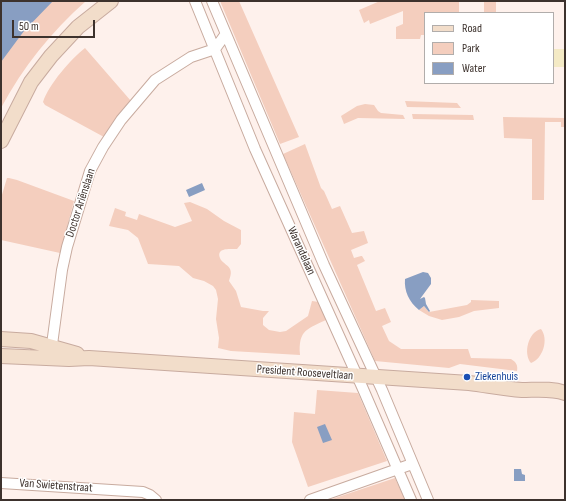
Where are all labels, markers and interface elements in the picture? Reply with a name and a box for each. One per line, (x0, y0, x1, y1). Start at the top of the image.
scale bar (14, 12, 97, 38)
legend (424, 12, 554, 84)
text: 50 m (19, 19, 39, 34)
text: Road (462, 21, 482, 36)
text: Park (462, 41, 480, 56)
text: Water (462, 61, 486, 76)
street label: Doctor Ariënslaan (63, 167, 99, 239)
street label: Warandelaan (284, 225, 318, 277)
street label: President Rooseveltlaan (256, 362, 354, 384)
place label: Ziekenhuis (475, 370, 518, 384)
marker: Ziekenhuis (462, 372, 472, 382)
street label: Van Swietenstraat (19, 476, 93, 496)

